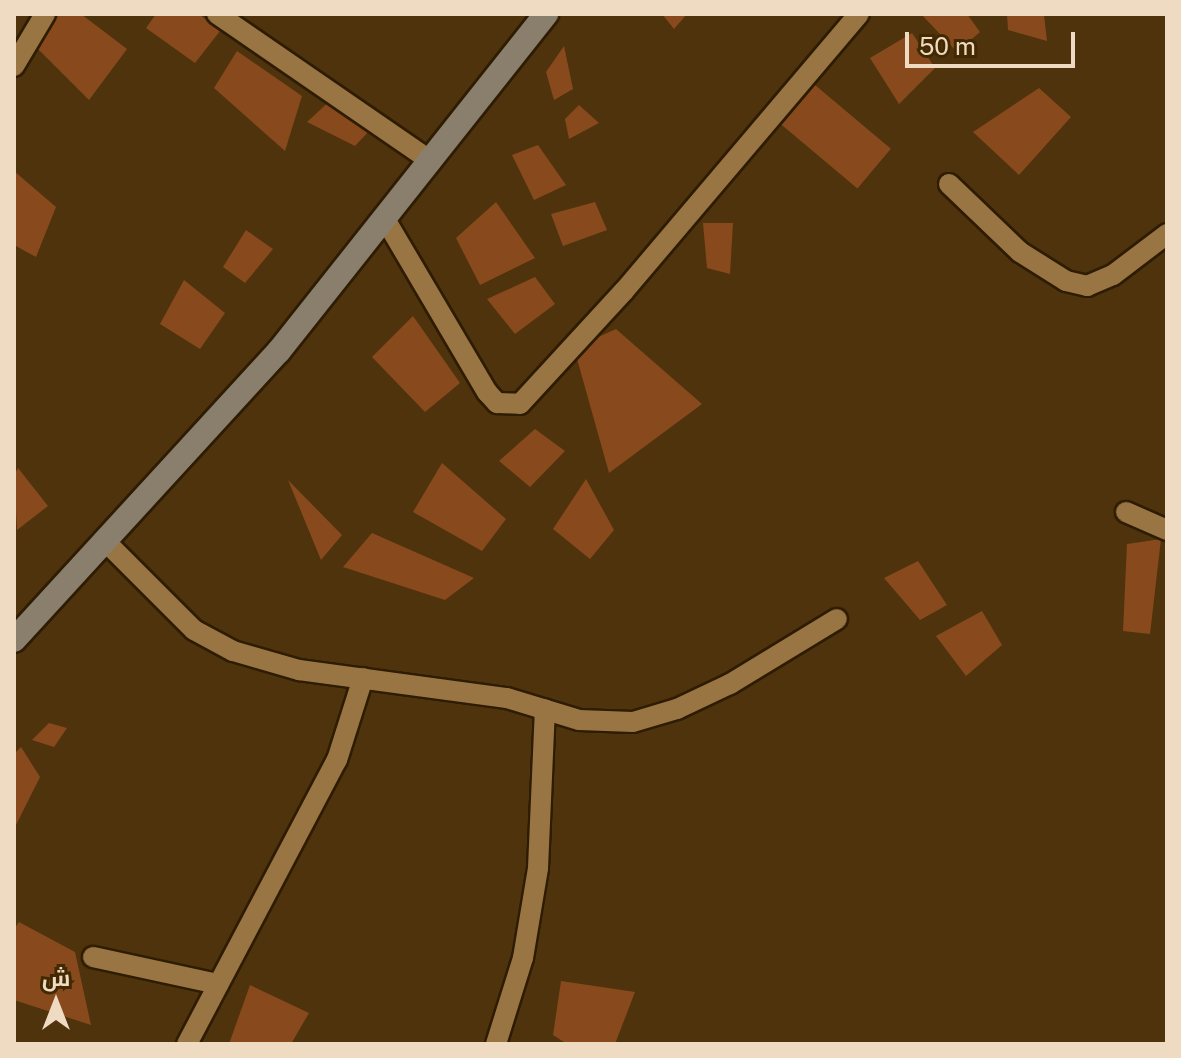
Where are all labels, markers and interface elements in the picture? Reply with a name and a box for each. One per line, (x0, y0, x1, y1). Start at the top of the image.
scale bar (909, 16, 1079, 66)
text: 50 m (919, 32, 976, 60)
north arrow (16, 962, 96, 1042)
text: ش (42, 965, 70, 991)

